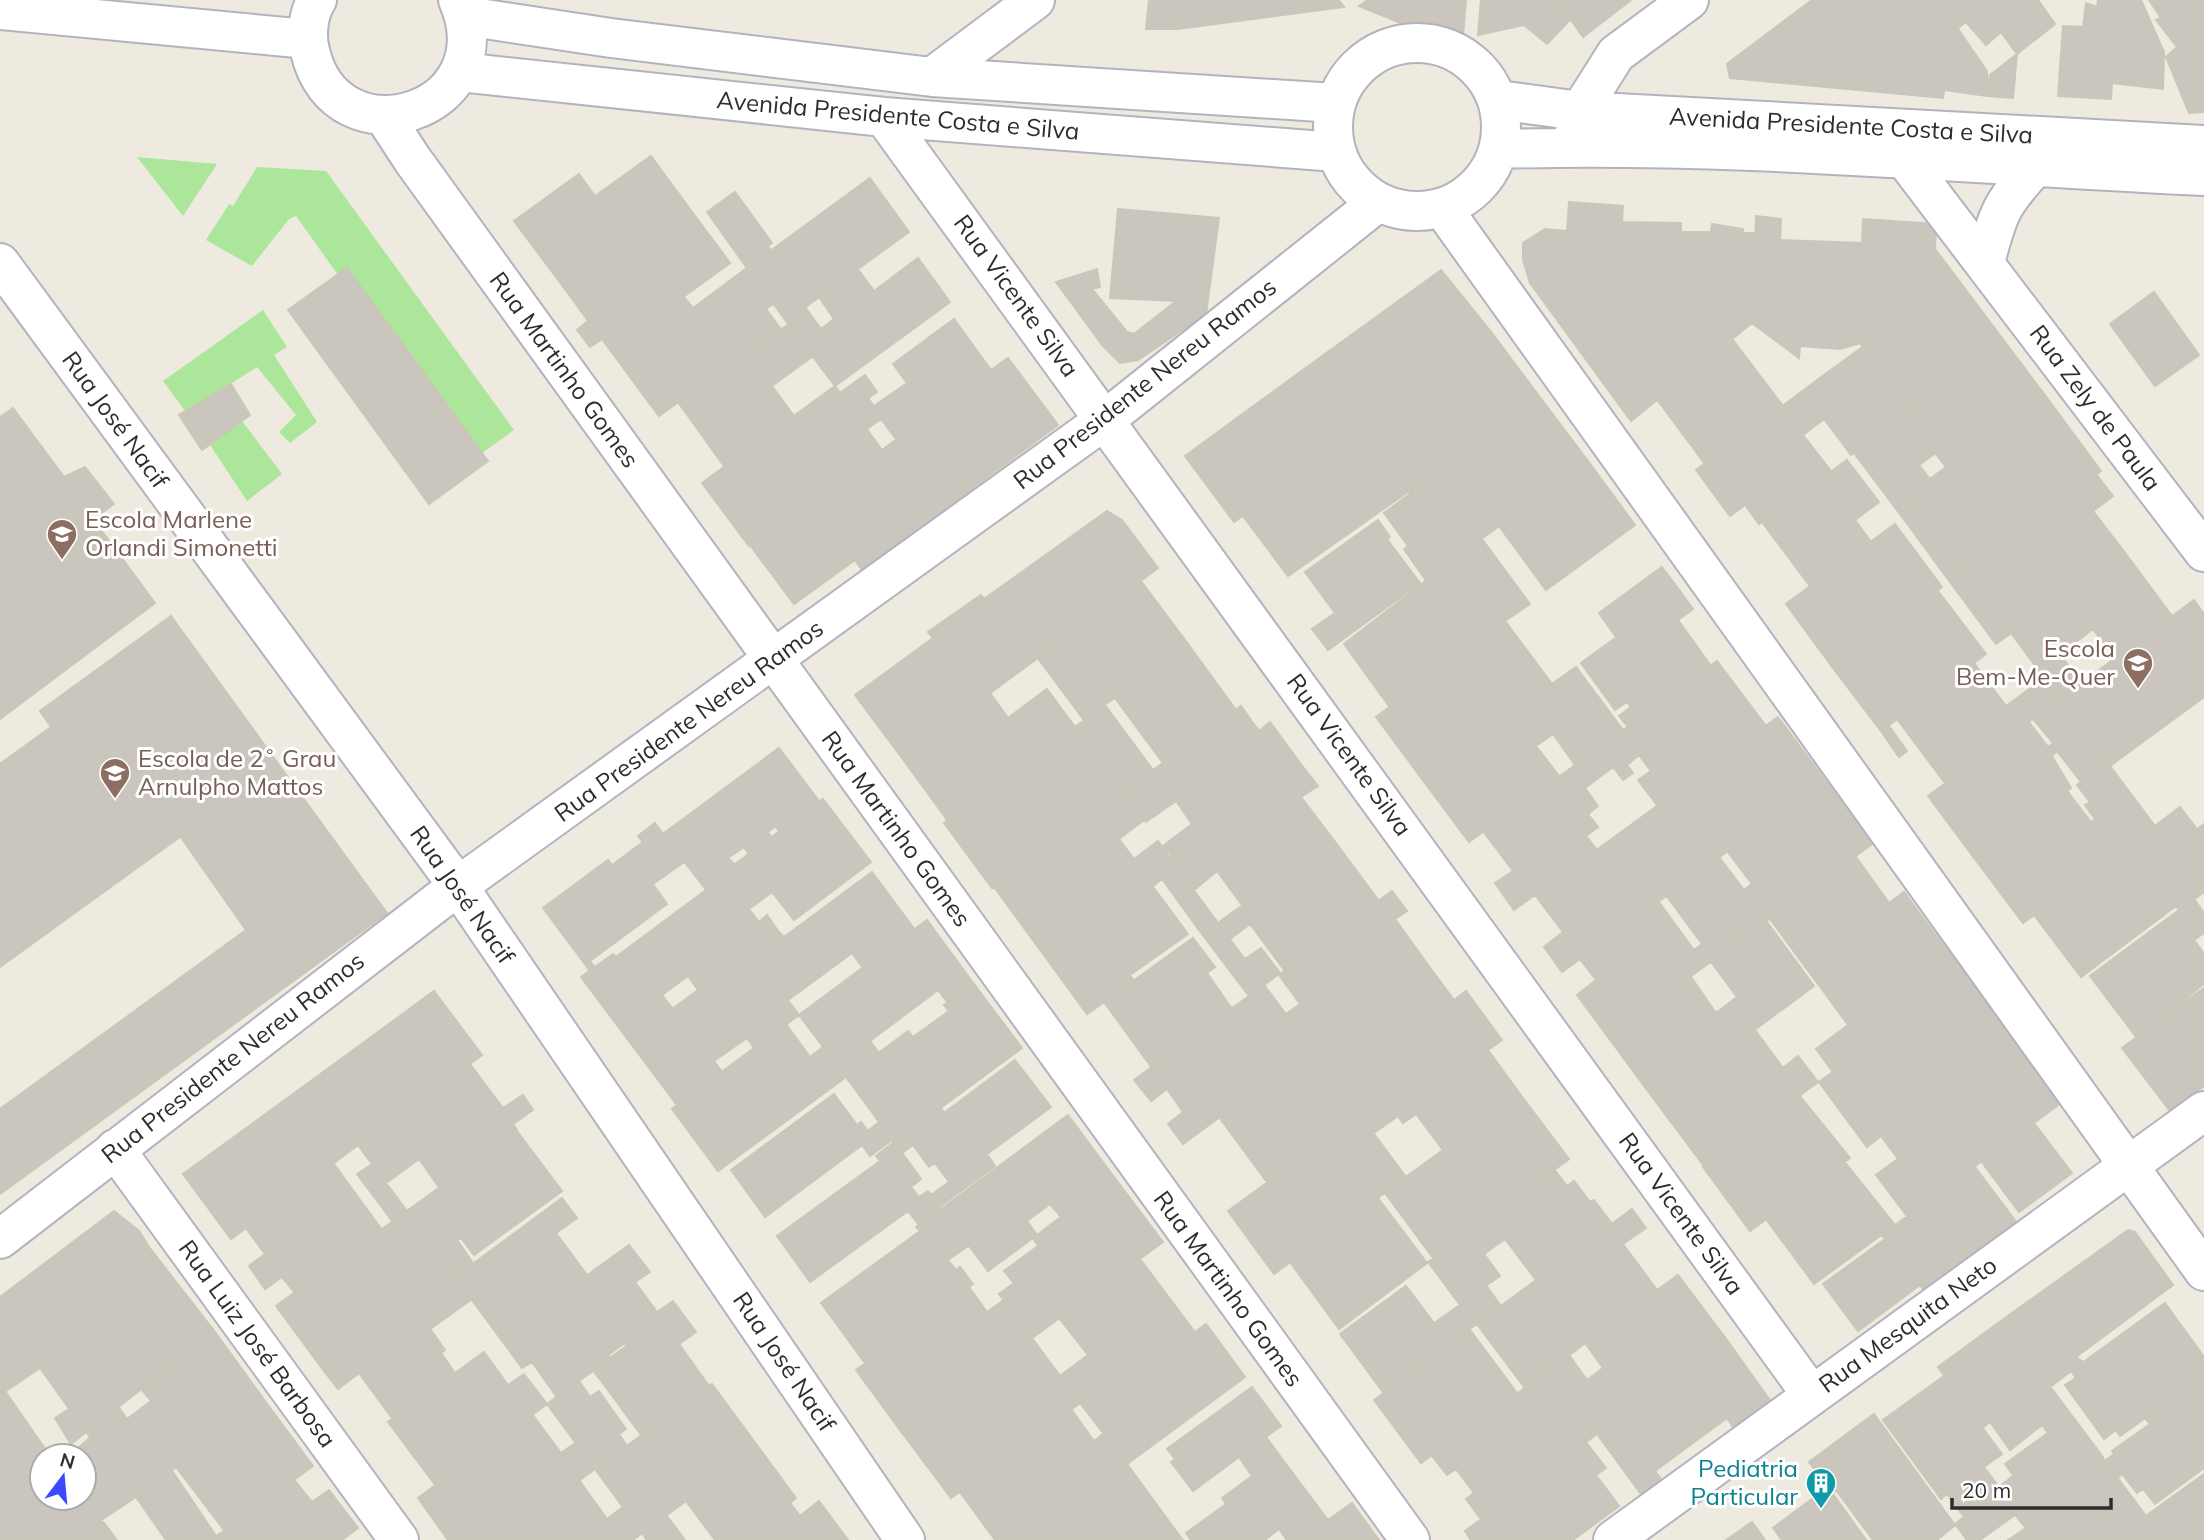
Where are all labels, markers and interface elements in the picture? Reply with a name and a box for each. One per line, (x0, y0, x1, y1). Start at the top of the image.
street label: Avenida Presidente Costa e Silva (716, 84, 1081, 146)
street label: Avenida Presidente Costa e Silva (1669, 100, 2034, 150)
street label: Rua Vicente Silva (948, 208, 1086, 382)
street label: Rua Martinho Gomes (484, 266, 646, 473)
street label: Rua Presidente Nereu Ramos (1007, 271, 1282, 495)
street label: Rua Zely de Paula (2024, 319, 2168, 496)
street label: Rua José Nacif (56, 345, 176, 494)
place label: Escola Marlene Orlandi Simonetti (85, 504, 278, 562)
school or university icon: Escola Marlene Orlandi Simonetti (45, 517, 79, 561)
street label: Rua Presidente Nereu Ramos (548, 612, 829, 828)
place label: Escola Bem-Me-Quer (1956, 633, 2115, 691)
school or university icon: Escola Bem-Me-Quer (2121, 646, 2155, 690)
street label: Rua Vicente Silva (1281, 667, 1419, 841)
street label: Rua Martinho Gomes (816, 725, 978, 932)
place label: Escola de 2˚ Grau Arnulpho Mattos (138, 743, 336, 801)
school or university icon: Escola de 2˚ Grau Arnulpho Mattos (98, 756, 132, 800)
street label: Rua José Nacif (404, 819, 522, 970)
street label: Rua Presidente Nereu Ramos (95, 945, 370, 1169)
street label: Rua Vicente Silva (1613, 1126, 1751, 1300)
street label: Rua Martinho Gomes (1148, 1185, 1310, 1392)
street label: Rua Luiz José Barbosa (173, 1234, 343, 1453)
street label: Rua Mesquita Neto (1813, 1250, 2002, 1399)
street label: Rua José Nacif (727, 1286, 843, 1438)
north arrow (28, 1442, 98, 1512)
text: N (57, 1447, 78, 1474)
place label: Pediatria Particular (1691, 1453, 1798, 1511)
building icon: Pediatria Particular (1804, 1466, 1838, 1510)
scale bar (1952, 1466, 2111, 1510)
text: 20 m (1962, 1477, 2011, 1503)

